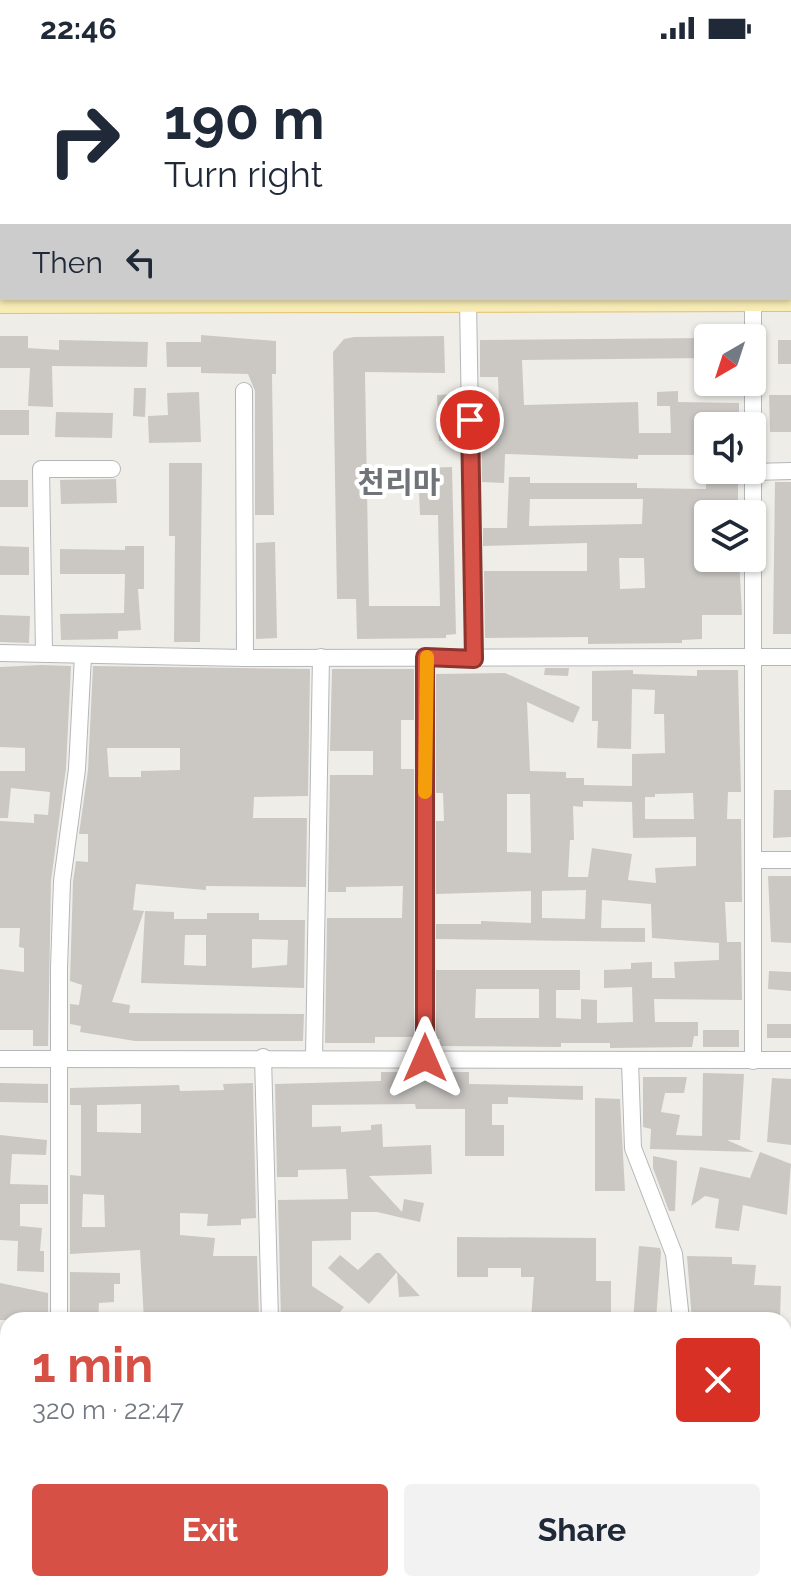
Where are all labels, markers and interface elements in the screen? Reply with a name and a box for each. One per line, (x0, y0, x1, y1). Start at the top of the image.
text: 22:46 (40, 11, 117, 46)
text: 190 m (164, 86, 325, 152)
icon: right (32, 88, 136, 192)
text: Turn right (164, 153, 323, 195)
icon: left (119, 240, 163, 284)
text: Then (32, 245, 103, 280)
north arrow (694, 324, 766, 396)
map controls (694, 324, 766, 572)
pin (436, 386, 504, 454)
icon: arrive (448, 398, 492, 442)
button: sound (694, 412, 766, 484)
district label: 천리마 (358, 465, 440, 500)
button: layers (694, 500, 766, 572)
position arrow (383, 1016, 467, 1100)
text: 1 min (32, 1337, 153, 1393)
button: close (676, 1338, 760, 1422)
text: 320 m · 22:47 (32, 1395, 184, 1425)
button: Exit (32, 1484, 388, 1576)
button: Share (404, 1484, 760, 1576)

